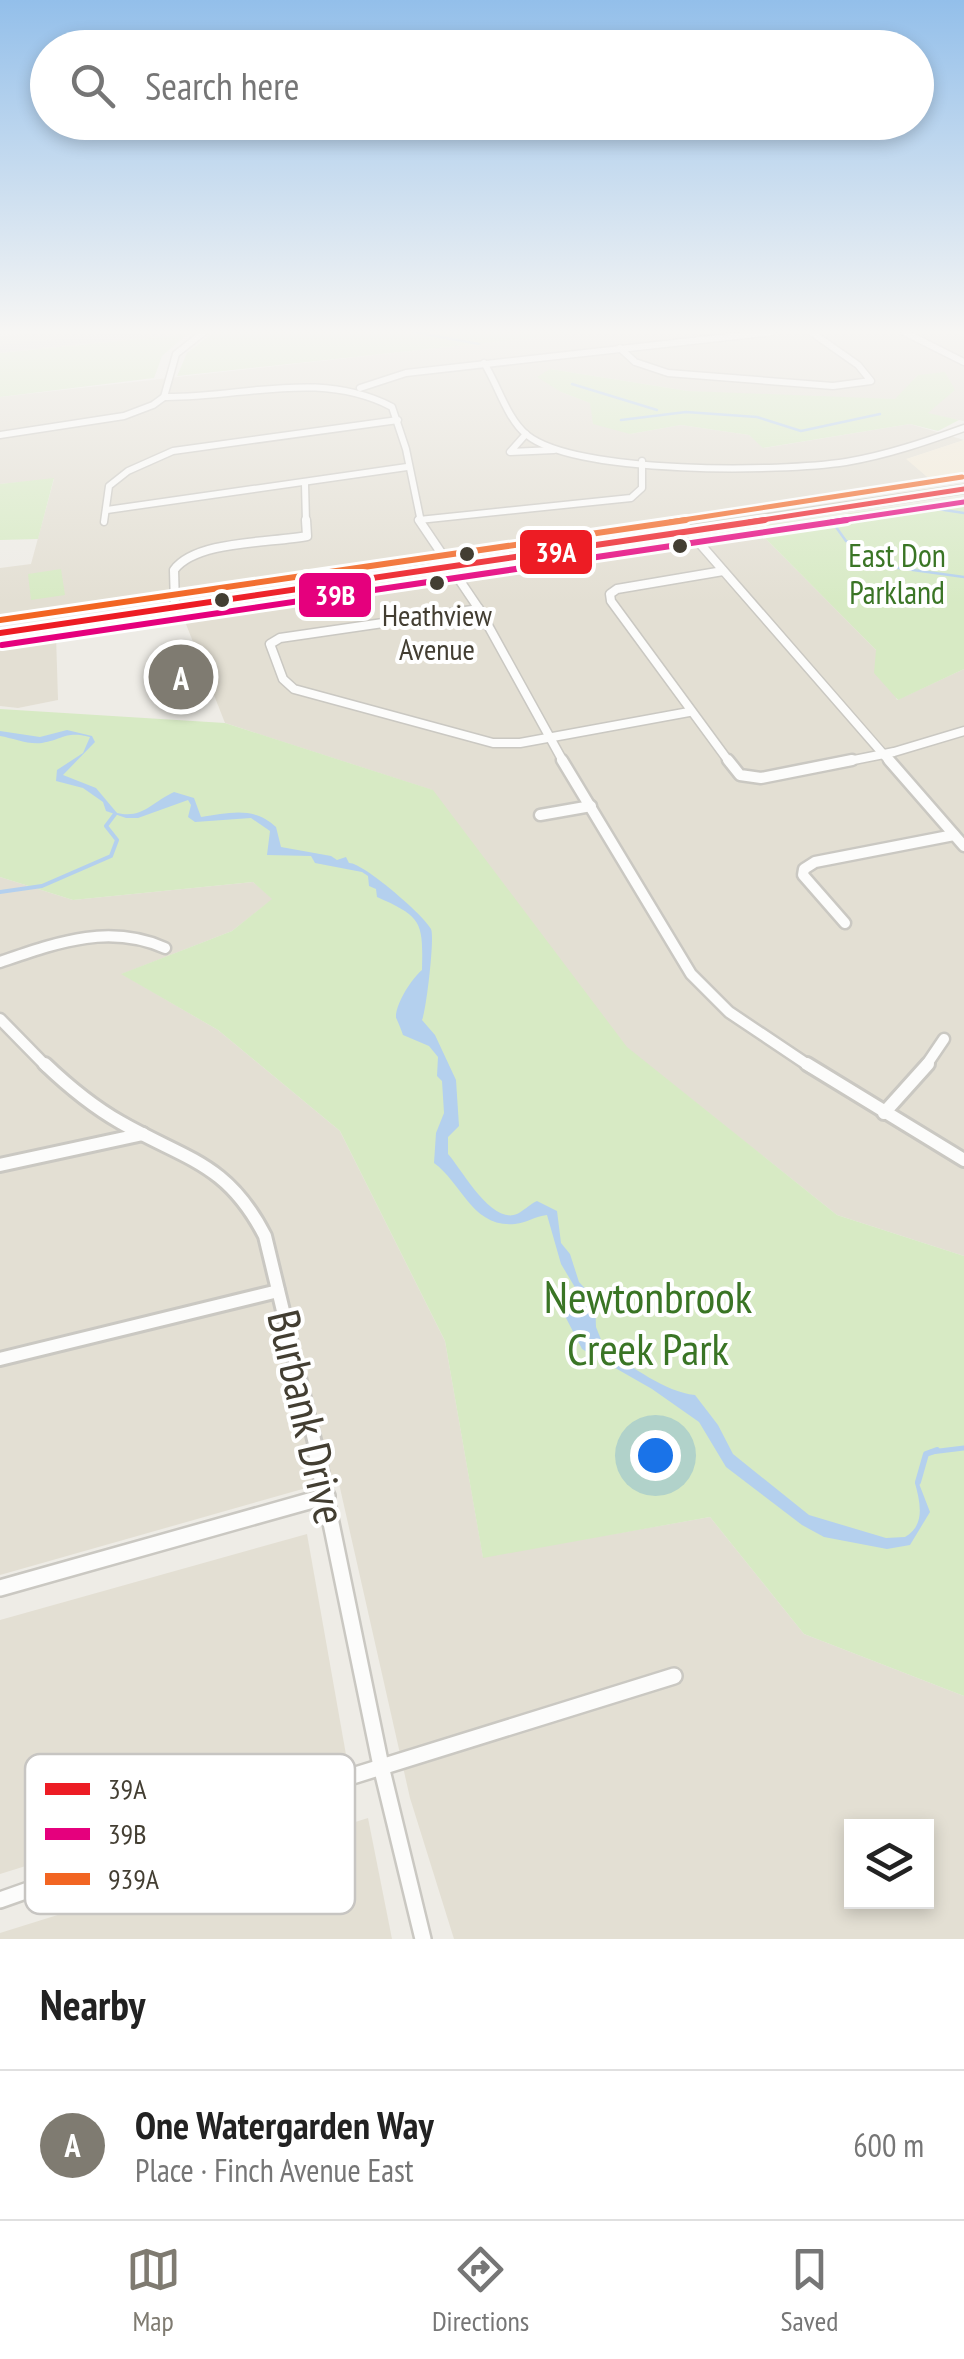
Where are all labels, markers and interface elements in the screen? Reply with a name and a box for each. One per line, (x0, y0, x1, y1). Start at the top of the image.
search box (30, 30, 934, 140)
icon: search (65, 58, 120, 113)
text: Search here (145, 61, 299, 110)
line badge: 39A (518, 528, 594, 576)
text: 39A (536, 533, 577, 570)
park label: East Don Parkland (848, 534, 946, 613)
unlabelled marker (670, 536, 690, 556)
unlabelled marker (457, 544, 477, 564)
line badge: 39B (297, 571, 373, 619)
marker: Heathview Avenue (427, 573, 447, 593)
text: 39B (315, 576, 355, 613)
unlabelled marker (212, 590, 232, 610)
place label: Heathview Avenue (382, 595, 492, 668)
pin: A (148, 640, 214, 714)
park label: Newtonbrook Creek Park (544, 1267, 753, 1377)
street label: Burbank Drive (255, 1304, 361, 1530)
your location (630, 1430, 681, 1481)
legend (25, 1754, 355, 1914)
text: 39A (108, 1770, 147, 1807)
text: 39B (108, 1815, 146, 1852)
map controls (844, 1819, 934, 1909)
button: layers (844, 1819, 934, 1909)
text: 939A (108, 1860, 160, 1897)
text: Nearby (40, 1977, 145, 2032)
text: One Watergarden Way (135, 2100, 434, 2149)
text: A (64, 2124, 81, 2166)
text: 600 m (853, 2124, 924, 2166)
text: Place · Finch Avenue East (135, 2149, 414, 2191)
tab: Map (126, 2242, 181, 2339)
tab: Directions (432, 2242, 529, 2339)
tab: Saved (781, 2242, 838, 2339)

